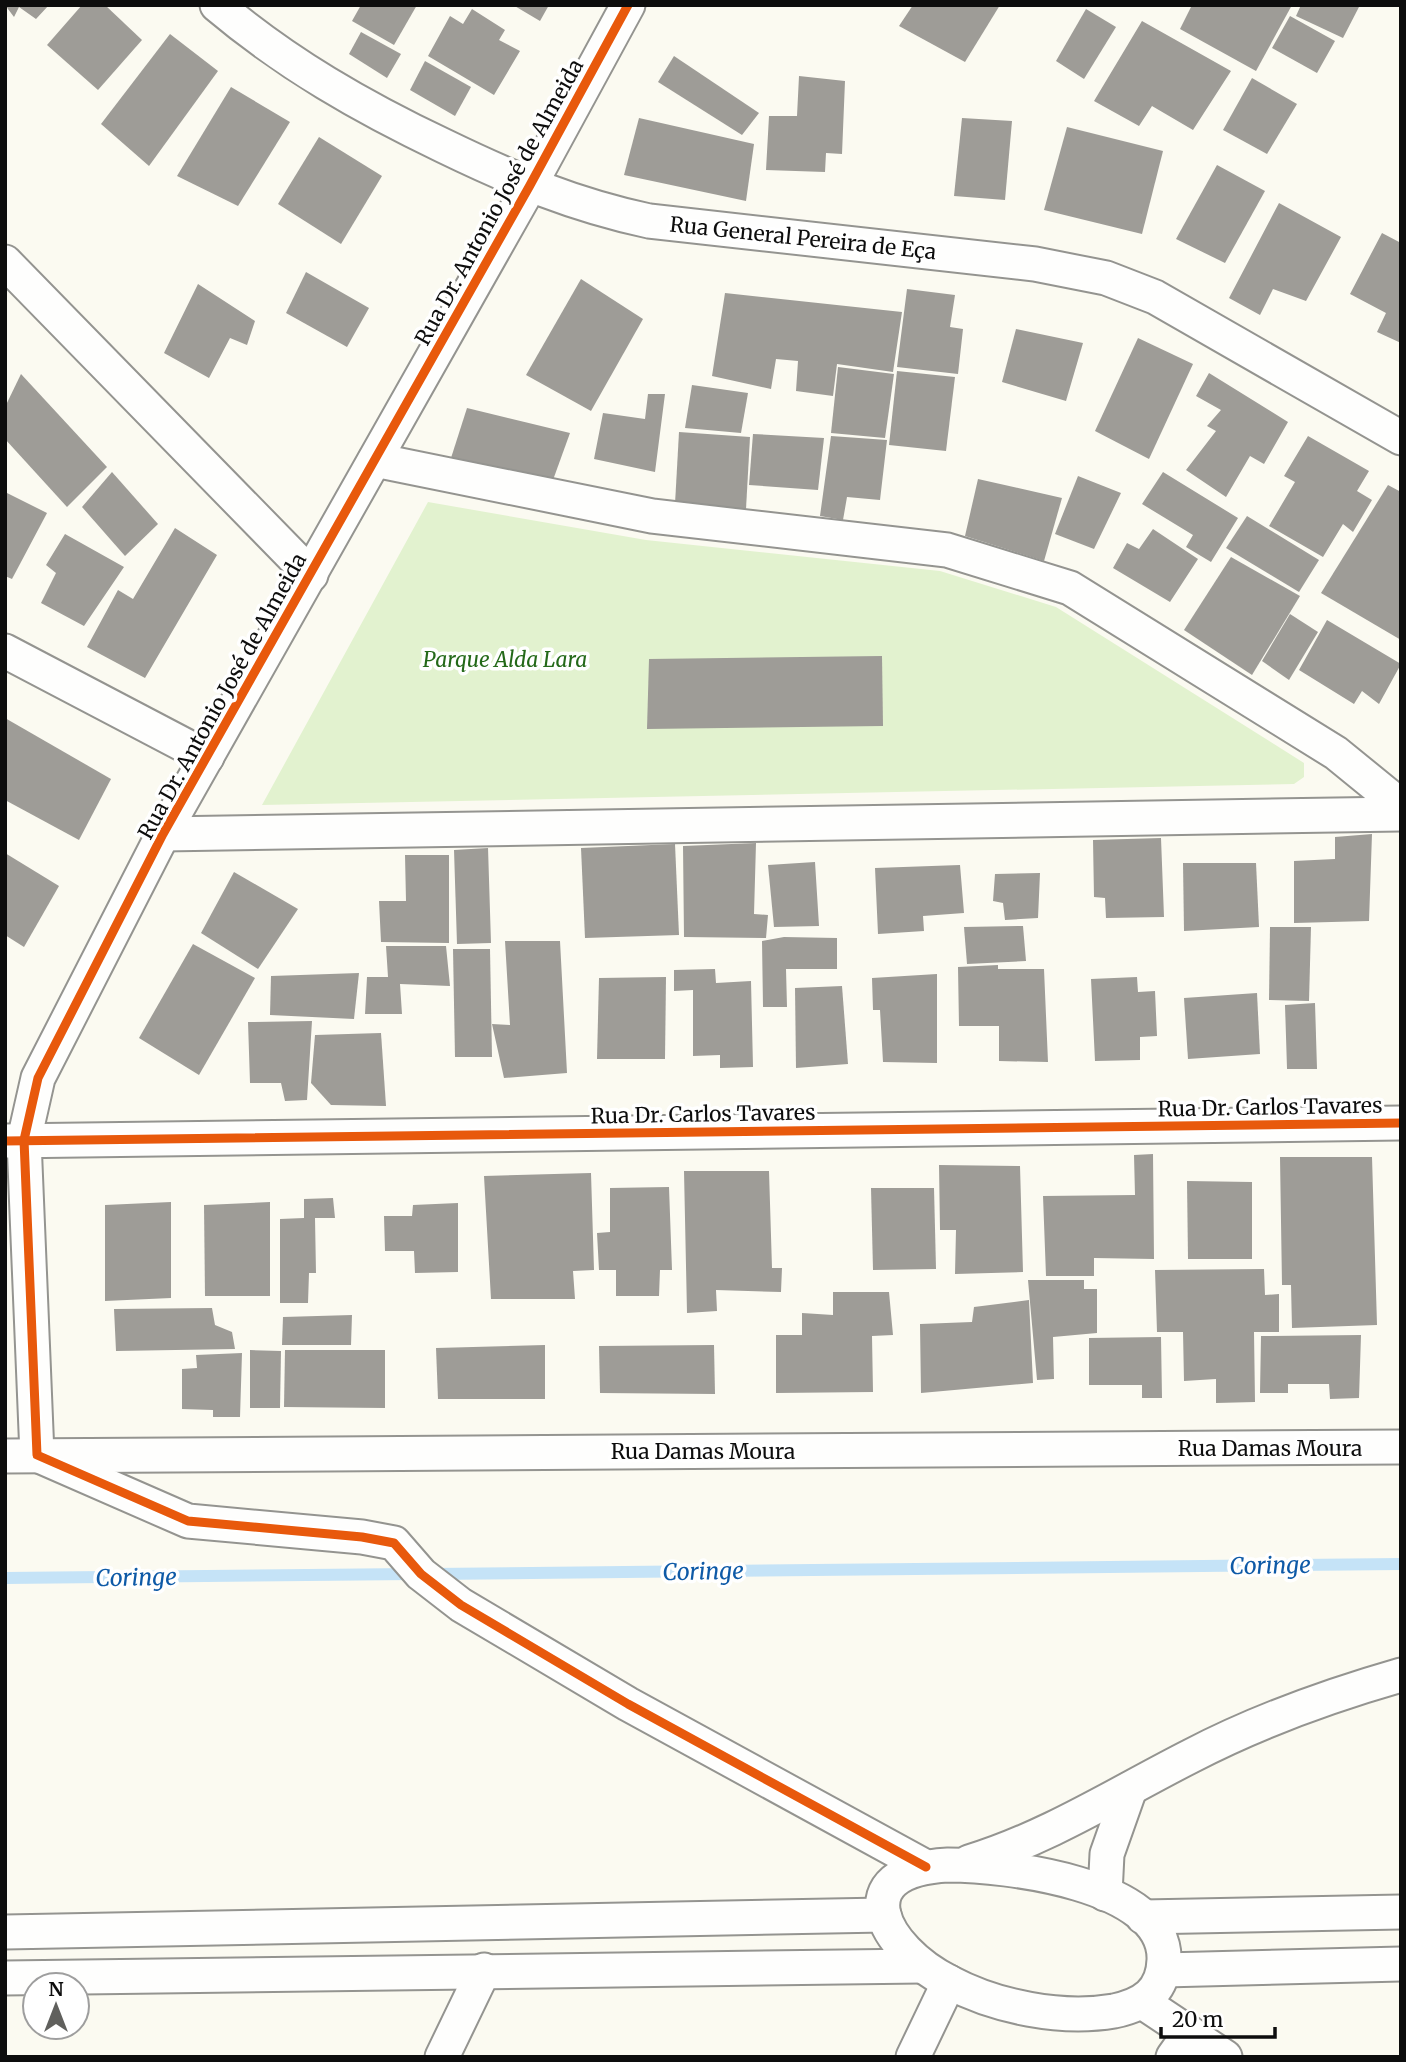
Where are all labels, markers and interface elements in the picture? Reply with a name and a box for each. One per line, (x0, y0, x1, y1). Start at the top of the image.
street label: Rua Dr. Antonio José de Almeida (409, 54, 589, 350)
street label: Rua General Pereira de Eça (668, 211, 938, 265)
street label: Rua Dr. Antonio José de Almeida (132, 548, 312, 844)
park label: Parque Alda Lara (423, 646, 587, 673)
street label: Rua Dr. Carlos Tavares (1157, 1092, 1383, 1122)
street label: Rua Dr. Carlos Tavares (590, 1099, 816, 1129)
street label: Rua Damas Moura (1178, 1435, 1362, 1462)
street label: Rua Damas Moura (611, 1438, 795, 1465)
water label: Coringe (1229, 1550, 1311, 1580)
water label: Coringe (662, 1556, 744, 1586)
water label: Coringe (95, 1562, 177, 1592)
north arrow (21, 1971, 91, 2041)
text: N (48, 1977, 64, 2001)
scale bar (1161, 1996, 1275, 2040)
text: 20 m (1172, 2006, 1224, 2033)

